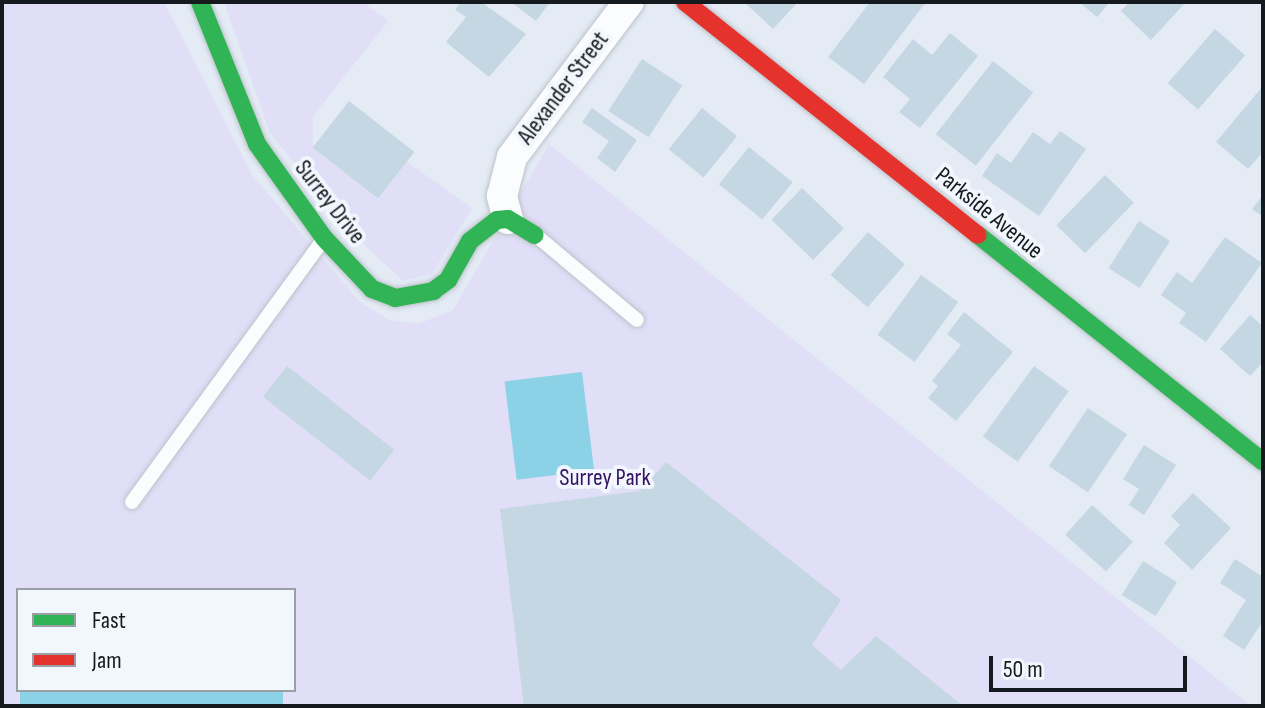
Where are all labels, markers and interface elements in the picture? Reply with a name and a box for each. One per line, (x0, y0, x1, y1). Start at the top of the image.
street label: Alexander Street (511, 26, 615, 150)
street label: Surrey Drive (288, 154, 372, 250)
street label: Parkside Avenue (929, 161, 1049, 265)
park label: Surrey Park (559, 464, 651, 492)
legend (16, 588, 296, 692)
text: Fast (92, 606, 126, 635)
scale bar (993, 640, 1191, 690)
text: Jam (92, 646, 122, 675)
text: 50 m (1003, 655, 1043, 684)

